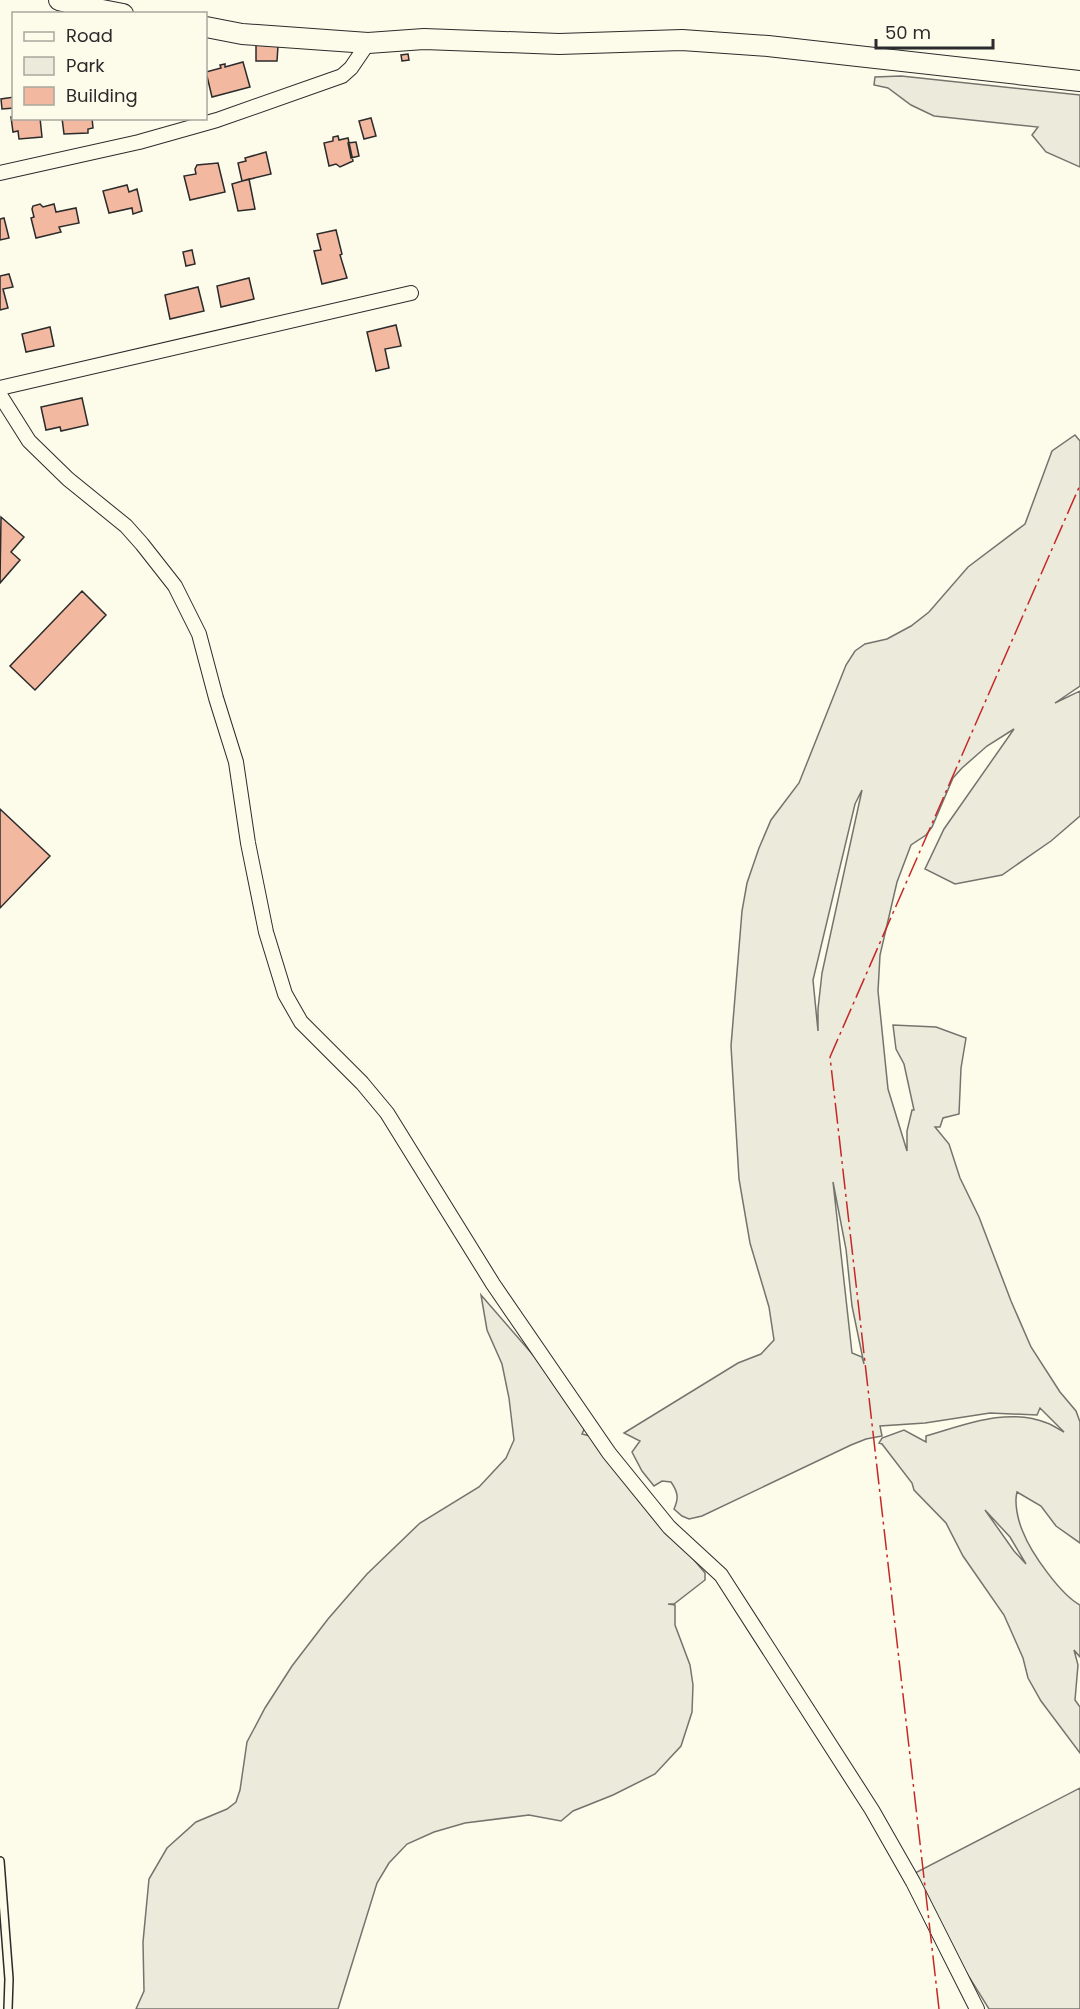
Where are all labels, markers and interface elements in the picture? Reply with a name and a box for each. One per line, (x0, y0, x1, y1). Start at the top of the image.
legend (12, 12, 207, 120)
scale bar (876, 12, 993, 50)
text: 50 m (885, 20, 931, 45)
text: Road (66, 23, 113, 48)
text: Park (66, 53, 105, 78)
text: Building (66, 83, 138, 108)

